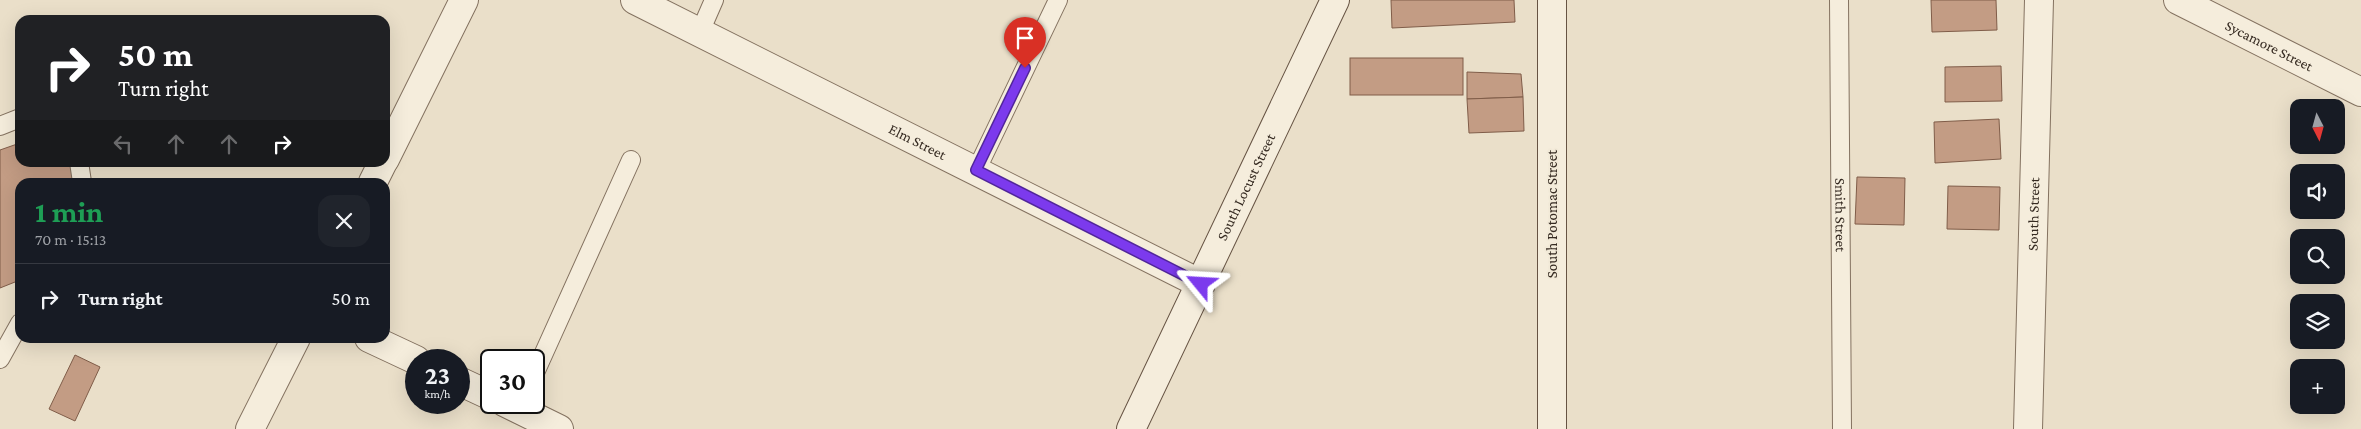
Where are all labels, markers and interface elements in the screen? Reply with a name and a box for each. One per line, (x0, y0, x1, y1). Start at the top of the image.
pin (1004, 17, 1046, 68)
street label: Sycamore Street (2223, 17, 2317, 75)
icon: arrive (1011, 24, 1039, 52)
icon: right (35, 35, 100, 100)
text: 50 m (118, 35, 193, 74)
text: Turn right (118, 76, 209, 101)
north arrow (2290, 99, 2345, 154)
map controls (2290, 99, 2345, 414)
street label: Elm Street (886, 121, 950, 163)
icon: left (109, 130, 137, 158)
icon: ahead (162, 130, 190, 158)
icon: ahead (215, 130, 243, 158)
icon: right (268, 130, 296, 158)
street label: South Locust Street (1214, 130, 1279, 243)
street label: South Potomac Street (1544, 149, 1560, 278)
button: sound (2290, 164, 2345, 219)
street label: South Street (2025, 176, 2042, 251)
street label: Smith Street (1832, 178, 1849, 253)
text: 1 min (35, 195, 103, 228)
button: close (318, 195, 370, 247)
button: search (2290, 229, 2345, 284)
text: 70 m · 15:13 (35, 231, 106, 248)
position arrow (1174, 257, 1226, 309)
icon: right (35, 285, 63, 313)
text: Turn right (78, 288, 163, 309)
text: 50 m (331, 288, 370, 309)
button: layers (2290, 294, 2345, 349)
speed limit sign: 30 (480, 349, 545, 414)
button: + (2290, 359, 2345, 414)
text: 23 (425, 362, 450, 389)
text: km/h (425, 387, 450, 401)

